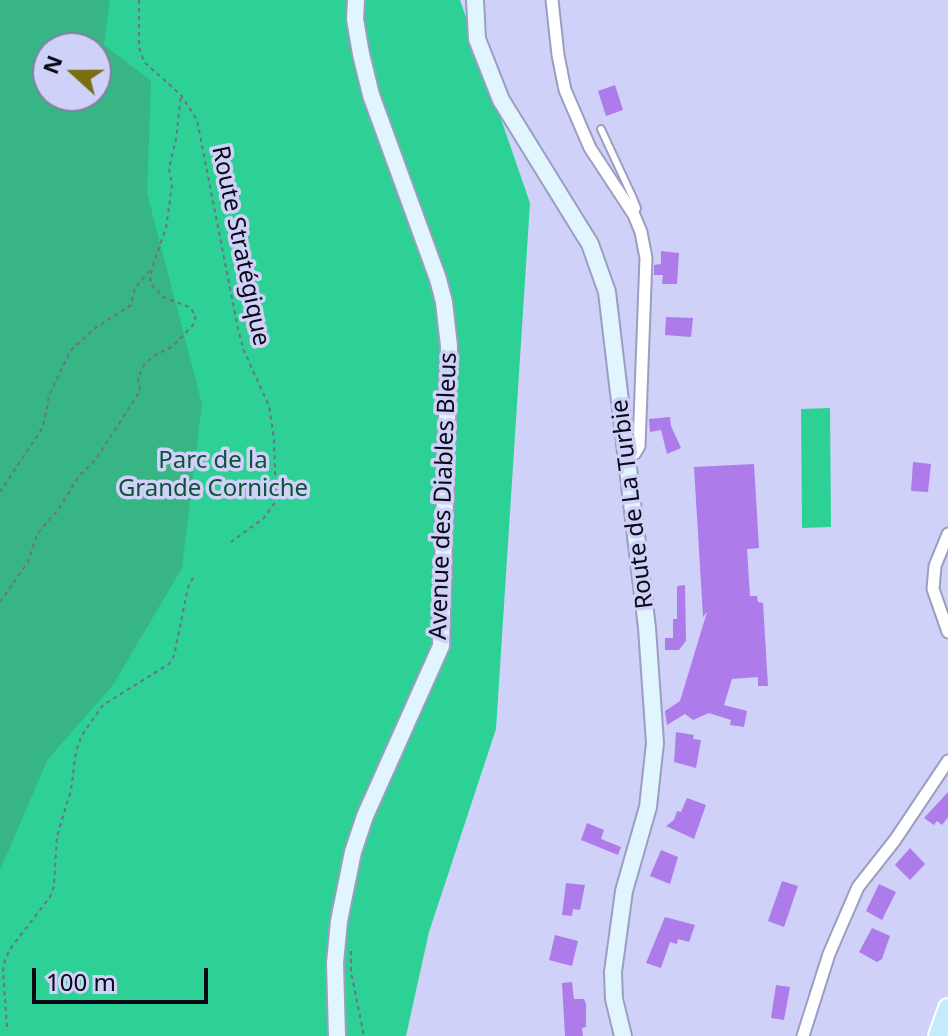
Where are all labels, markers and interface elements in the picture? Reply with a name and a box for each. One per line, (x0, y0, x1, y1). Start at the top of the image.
north arrow (32, 32, 112, 112)
text: N (34, 50, 69, 78)
street label: Route Stratégique (205, 143, 275, 349)
street label: Avenue des Diables Bleus (425, 352, 463, 640)
street label: Route de La Turbie (606, 398, 660, 610)
park label: Parc de la Grande Corniche (118, 447, 308, 503)
scale bar (36, 952, 212, 1002)
text: 100 m (46, 965, 116, 998)

